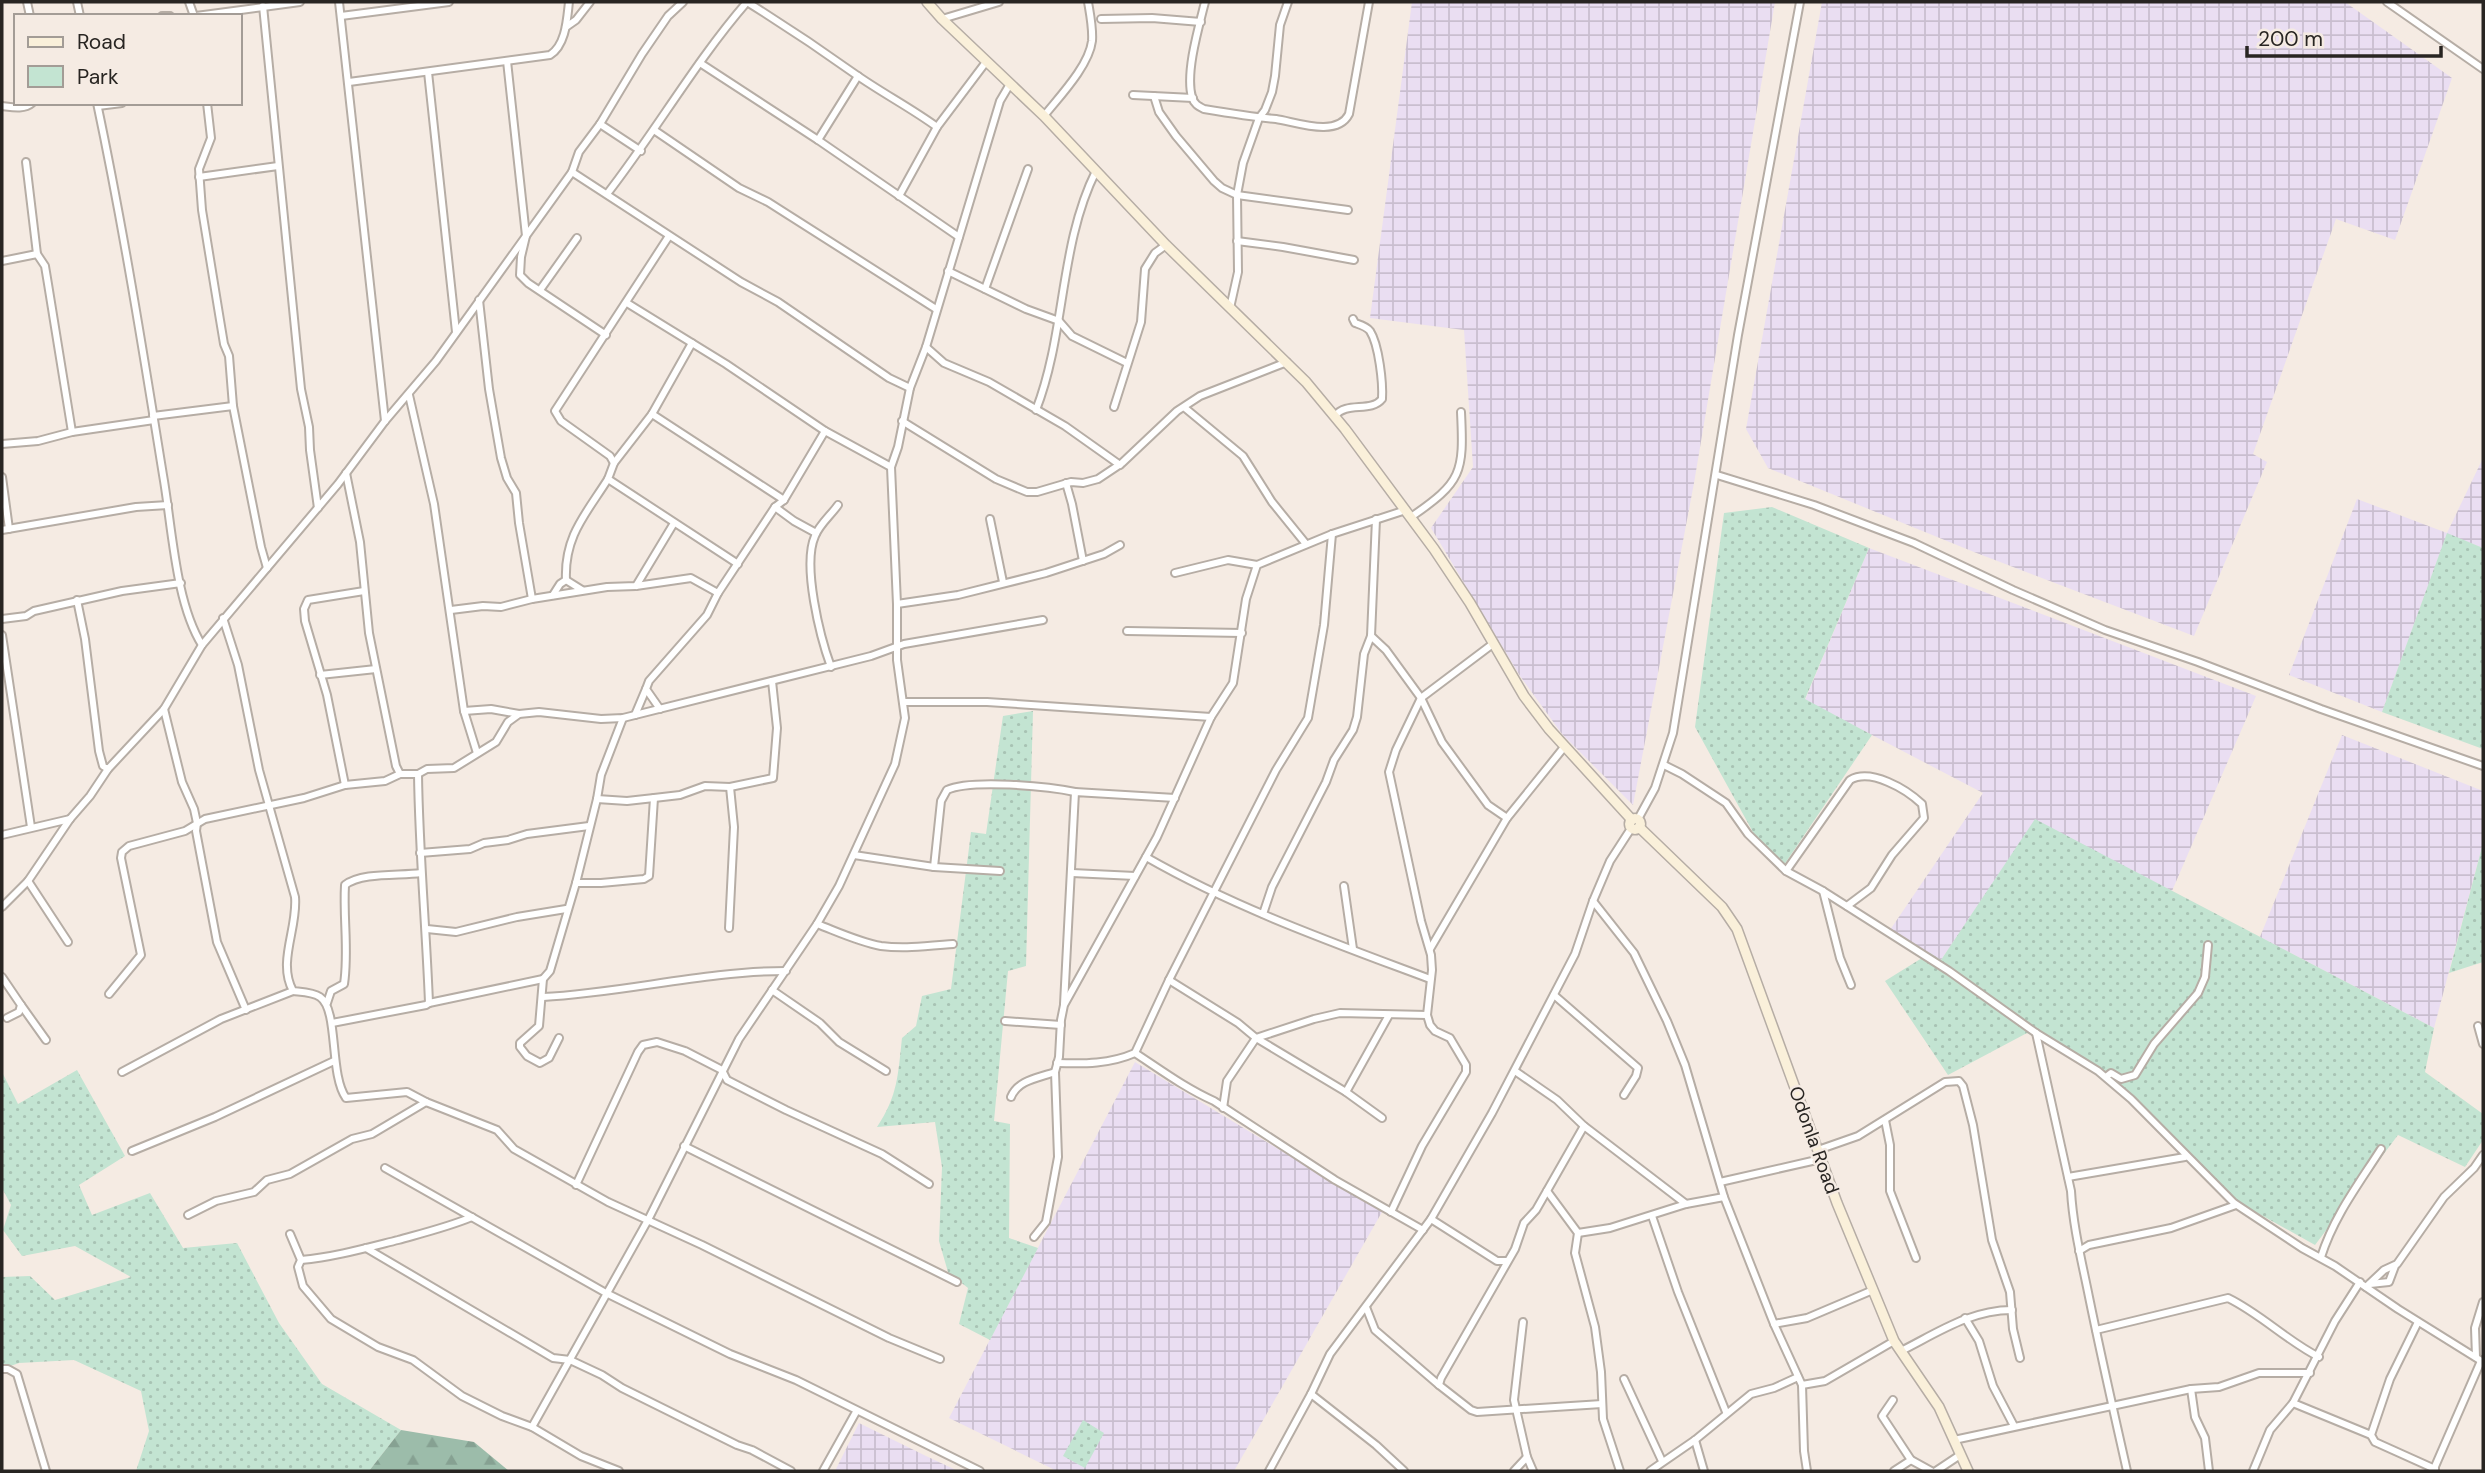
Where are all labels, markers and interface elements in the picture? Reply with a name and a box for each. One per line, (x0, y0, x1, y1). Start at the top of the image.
legend (14, 14, 242, 105)
scale bar (2247, 14, 2441, 58)
text: 200 m (2258, 25, 2323, 53)
text: Road (77, 28, 126, 56)
text: Park (77, 63, 119, 91)
street label: Odonla Road (1783, 1083, 1845, 1197)

